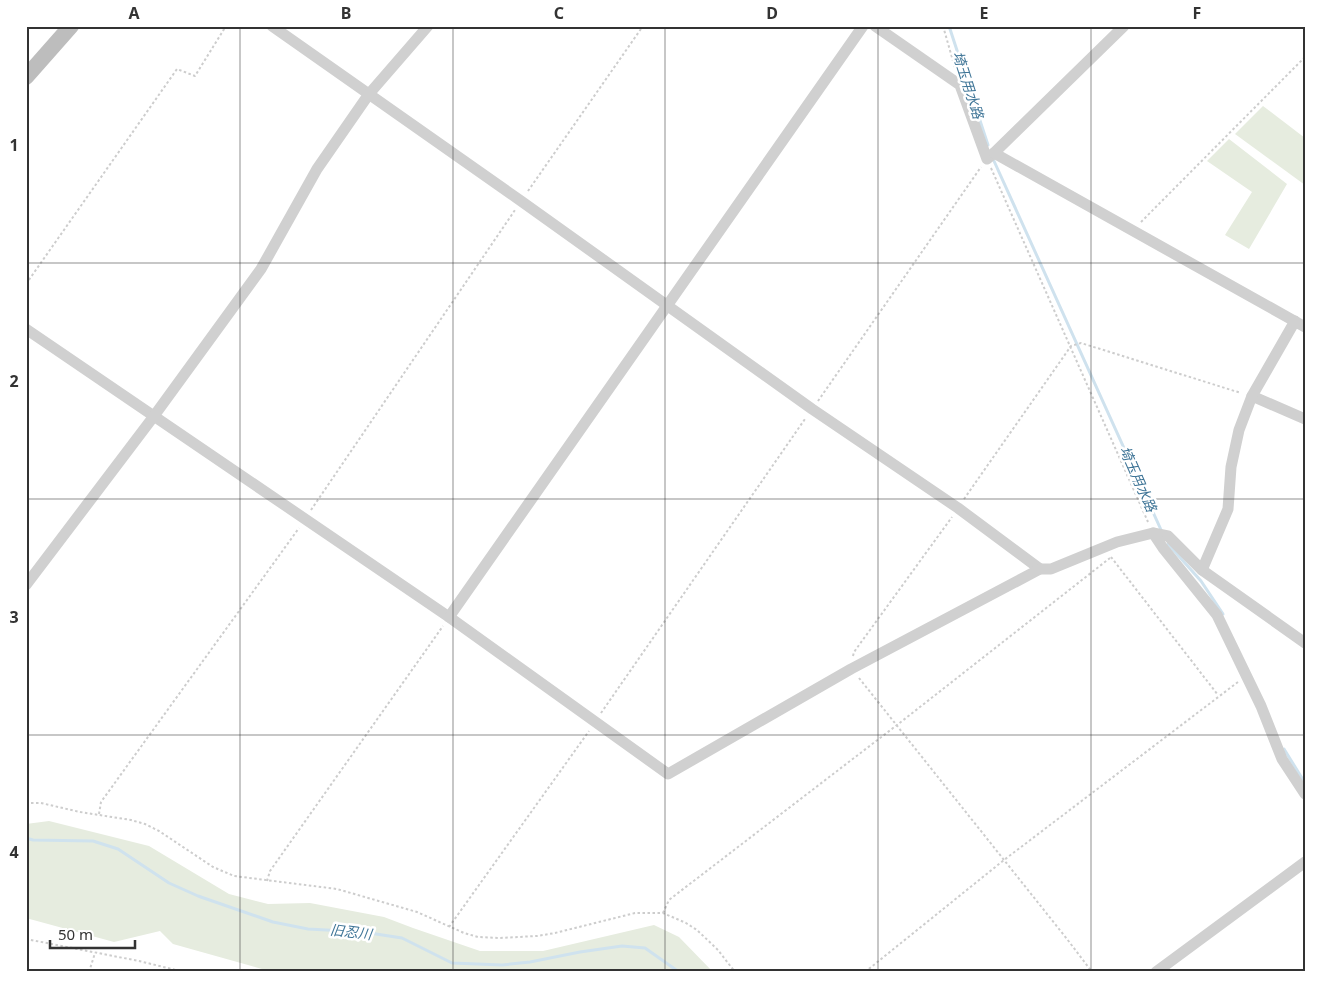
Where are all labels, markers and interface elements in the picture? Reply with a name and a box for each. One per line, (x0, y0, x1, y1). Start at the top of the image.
text: A (128, 2, 140, 24)
text: B (341, 2, 351, 24)
text: C (554, 2, 564, 24)
text: D (766, 2, 778, 24)
text: E (980, 2, 989, 24)
text: F (1193, 2, 1201, 24)
water label: 埼玉用水路 (949, 49, 989, 122)
text: 1 (9, 134, 19, 156)
text: 2 (9, 370, 19, 392)
water label: 埼玉用水路 (1116, 443, 1162, 516)
text: 3 (9, 606, 19, 628)
text: 4 (9, 841, 19, 863)
scale bar (50, 918, 135, 950)
water label: 旧忍川 (329, 920, 375, 944)
text: 50 m (58, 924, 93, 944)

